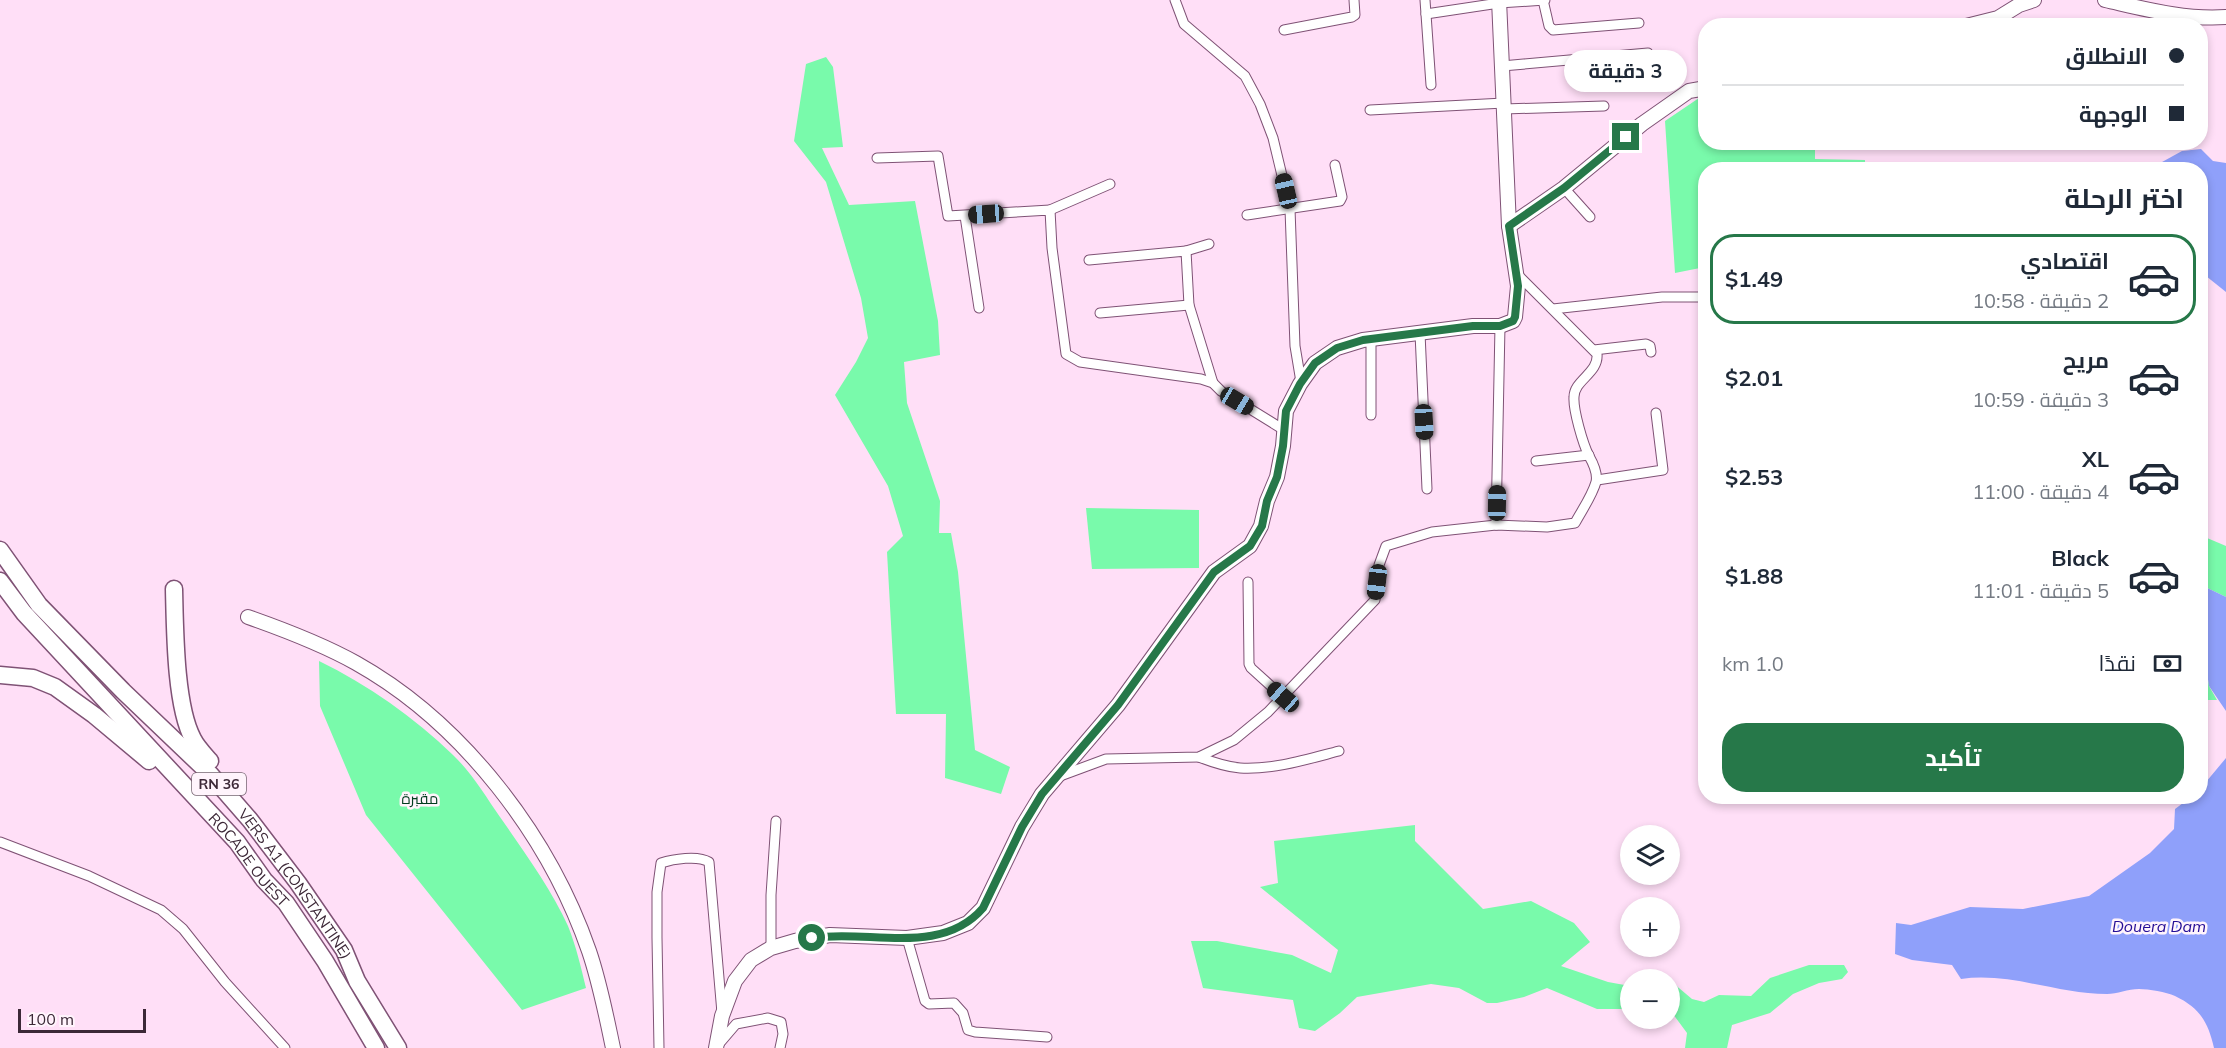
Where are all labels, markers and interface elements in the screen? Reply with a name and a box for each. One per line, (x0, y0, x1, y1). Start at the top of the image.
text: الانطلاق (2065, 42, 2148, 70)
callout: 3 دقيقة (1564, 50, 1688, 92)
text: 3 دقيقة (1588, 58, 1663, 83)
text: الوجهة (2079, 100, 2148, 128)
route end (1612, 123, 1639, 150)
car (1273, 171, 1299, 211)
text: اختر الرحلة (2064, 181, 2184, 215)
car (967, 204, 1005, 224)
text: اقتصادي (2020, 247, 2109, 275)
icon: car (2127, 252, 2181, 306)
text: $1.49 (1725, 265, 1783, 293)
text: 2 دقيقة · 10:58 (1972, 288, 2109, 313)
text: مريح (2063, 346, 2109, 374)
icon: car (2127, 351, 2181, 405)
text: $2.01 (1725, 364, 1783, 392)
car (1217, 384, 1257, 418)
text: 3 دقيقة · 10:59 (1972, 387, 2109, 412)
car (1414, 404, 1434, 440)
text: XL (2082, 445, 2109, 473)
icon: car (2127, 450, 2181, 504)
text: $2.53 (1725, 463, 1783, 491)
text: 4 دقيقة · 11:00 (1972, 479, 2109, 504)
car (1488, 485, 1506, 521)
text: Black (2051, 544, 2109, 572)
icon: car (2127, 549, 2181, 603)
text: $1.88 (1725, 562, 1783, 590)
car (1366, 563, 1388, 601)
text: 5 دقيقة · 11:01 (1972, 578, 2109, 603)
icon: cash (2151, 647, 2184, 680)
text: نقدًا (2098, 649, 2136, 677)
text: 1.0 km (1722, 651, 1784, 676)
car (1264, 678, 1302, 716)
button: تأكيد (1722, 723, 2184, 792)
road number: RN 36 (192, 773, 246, 795)
park label: مقبرة (402, 789, 438, 808)
street label: VERS A1 (CONSTANTINE) (235, 804, 356, 961)
street label: ROCADE OUEST (205, 809, 294, 910)
map controls (1620, 825, 1680, 1029)
button: layers (1620, 825, 1680, 885)
button: + (1620, 897, 1680, 957)
water label: Douera Dam (2112, 916, 2206, 936)
route start (798, 924, 825, 951)
button: − (1620, 969, 1680, 1029)
scale bar (18, 1006, 146, 1034)
text: 100 m (27, 1009, 74, 1029)

